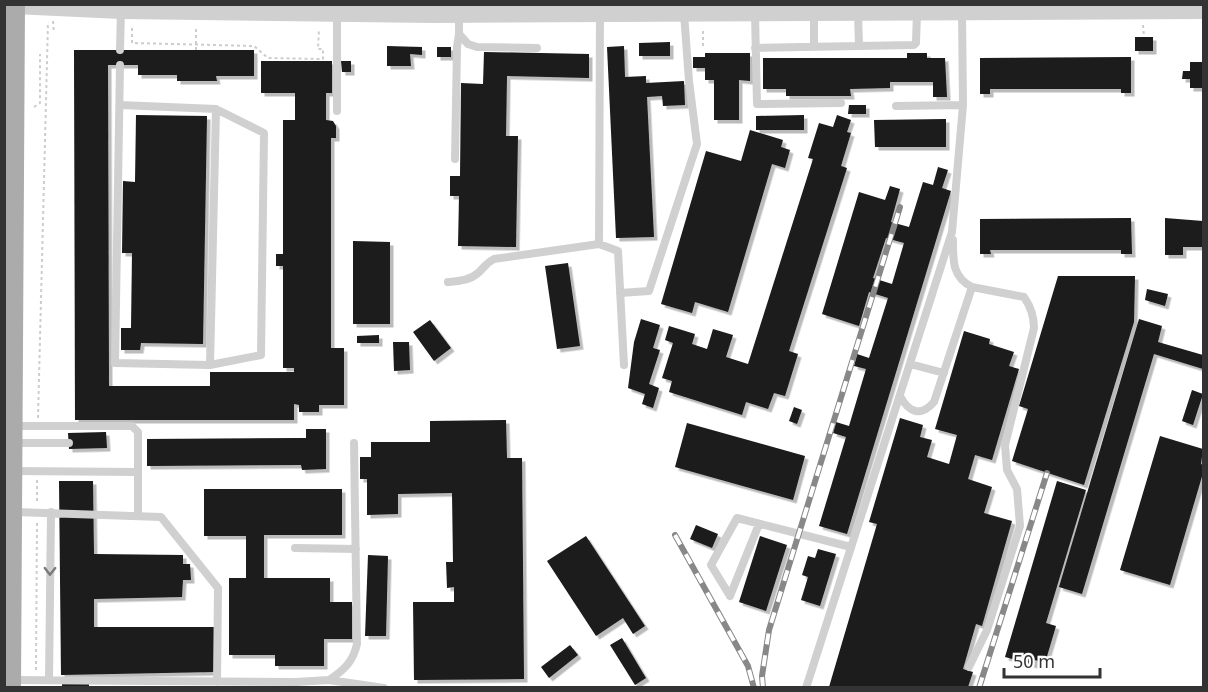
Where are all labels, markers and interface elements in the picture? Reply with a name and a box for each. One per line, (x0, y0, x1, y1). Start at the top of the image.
one-way arrow (44, 566, 56, 575)
scale bar (1004, 641, 1100, 679)
text: 50 m (1013, 649, 1055, 673)

